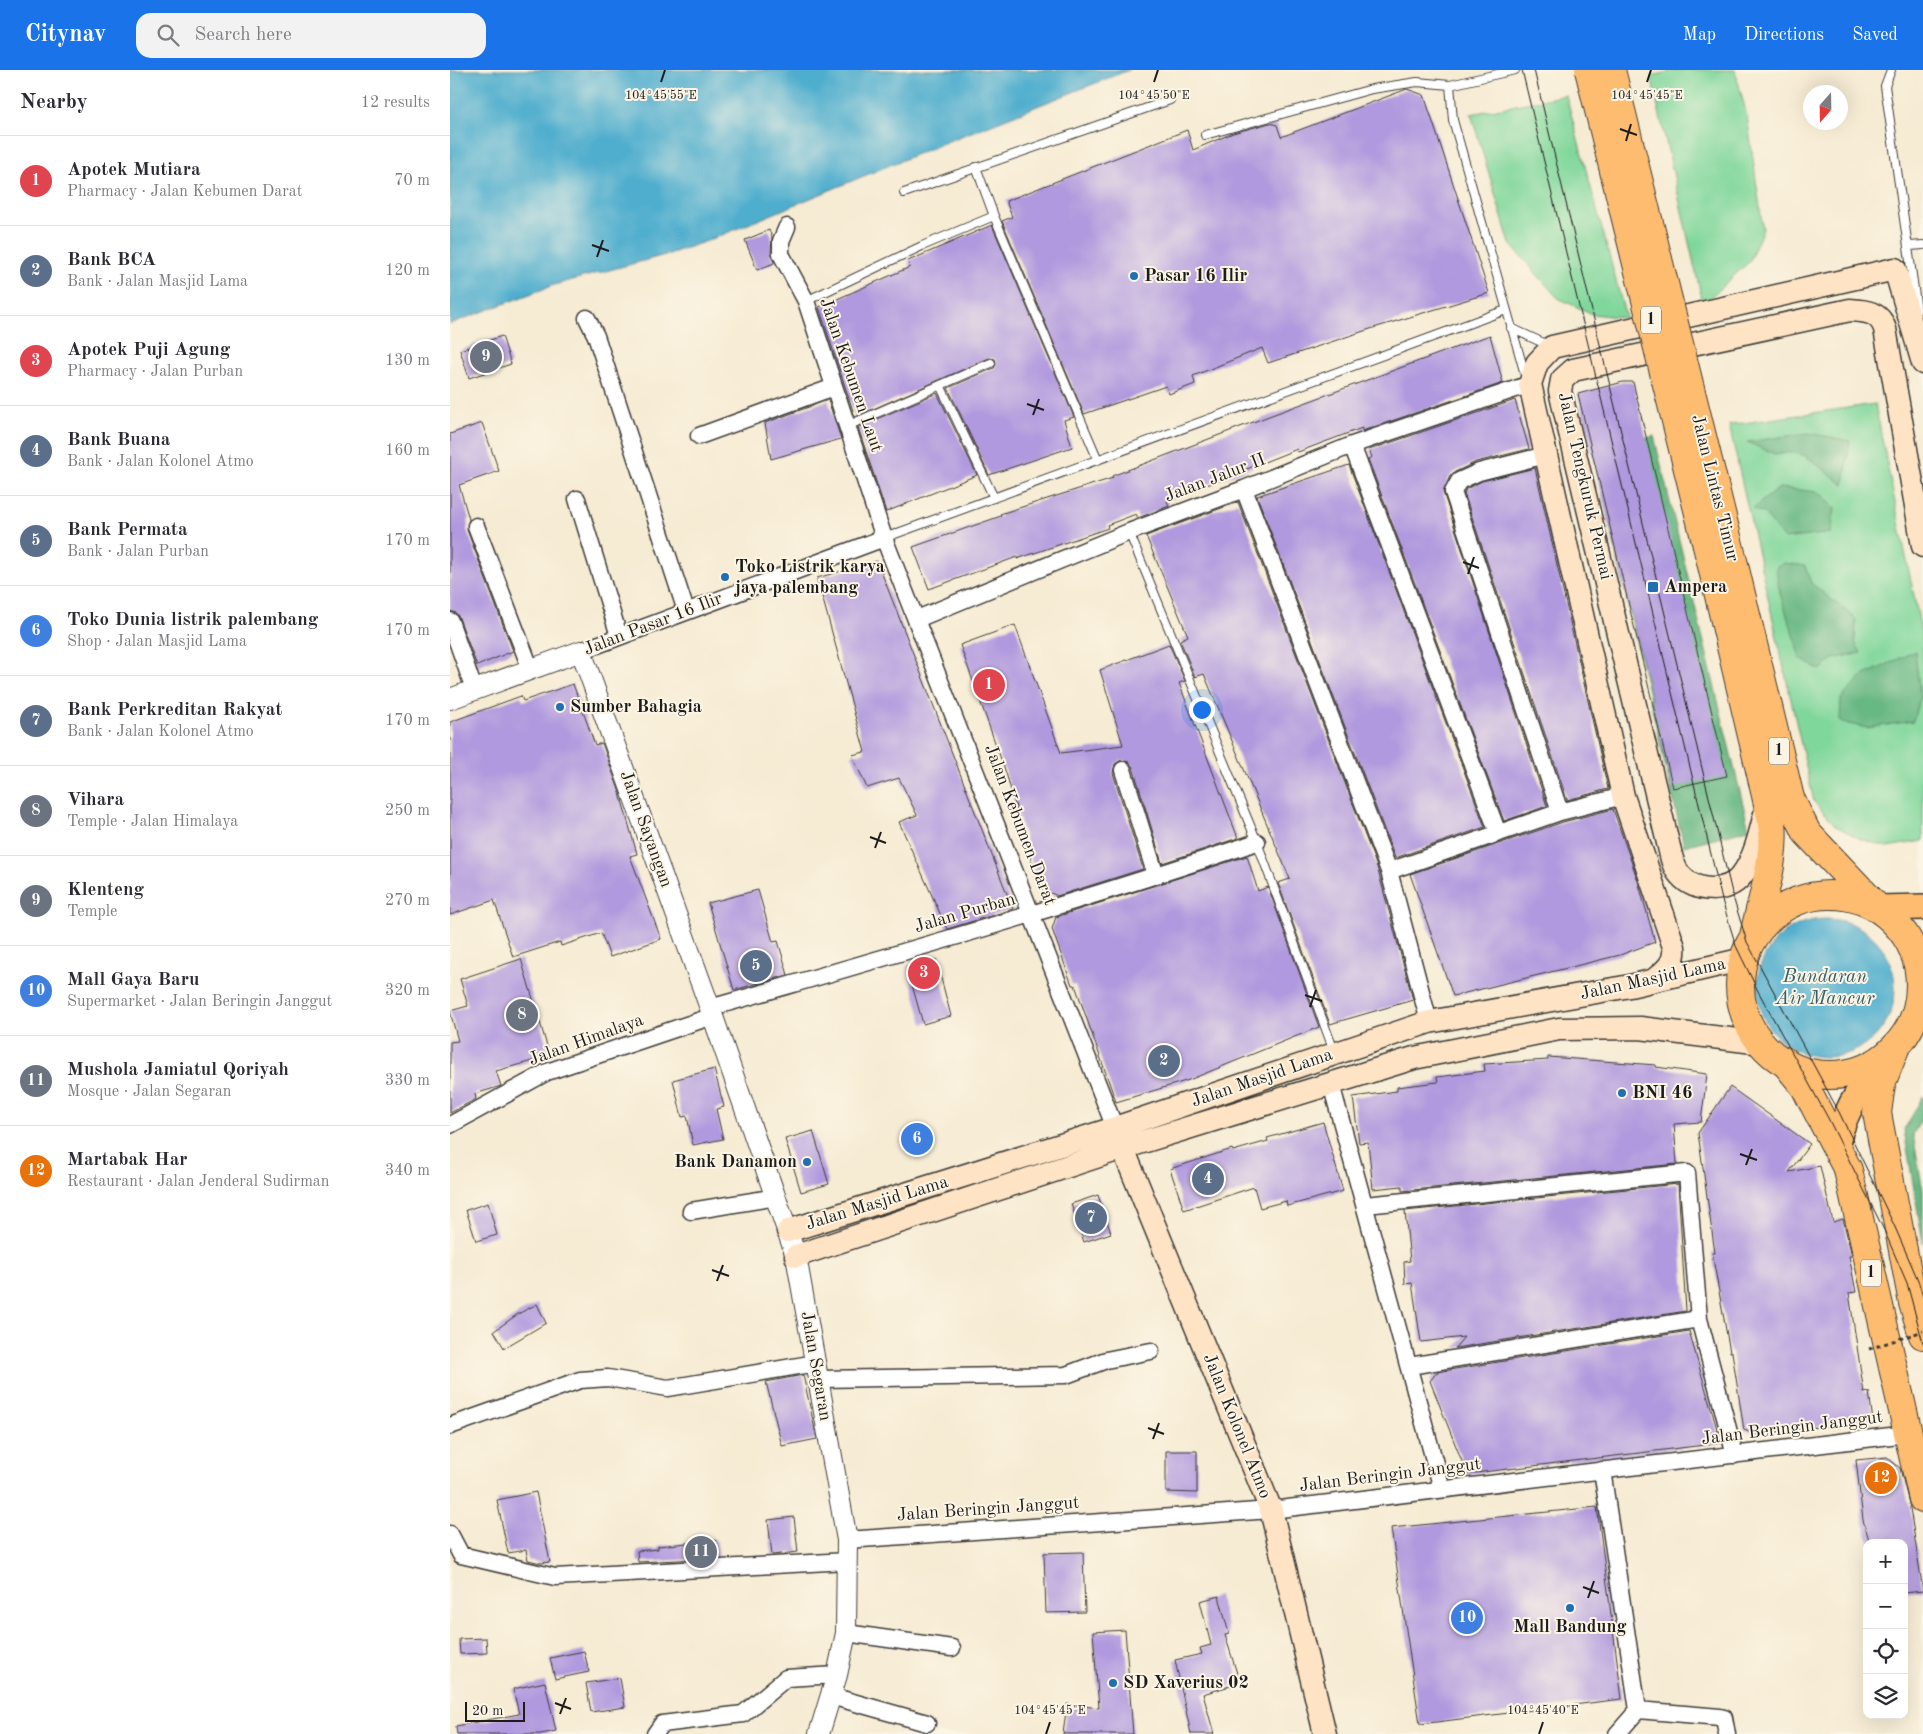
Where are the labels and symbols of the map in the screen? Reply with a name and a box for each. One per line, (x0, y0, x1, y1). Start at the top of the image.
north arrow (1803, 85, 1848, 130)
text: 104°45'55"E (625, 89, 697, 102)
text: 104°45'50"E (1118, 89, 1190, 102)
text: 104°45'45"E (1611, 89, 1683, 102)
place label: Pasar 16 Ilir (1144, 267, 1247, 285)
marker: Pasar 16 Ilir (1128, 270, 1140, 282)
street label: Jalan Kebumen Laut (816, 295, 886, 455)
road number: 1 (1641, 306, 1661, 334)
pin: 9 (470, 338, 502, 376)
street label: Jalan Tengkuruk Permai (1555, 391, 1615, 582)
street label: Jalan Lintas Timur (1688, 413, 1742, 564)
street label: Jalan Jalur II (1162, 450, 1268, 506)
place label: Toko Listrik karya jaya palembang (734, 558, 885, 597)
marker: Toko Listrik karya jaya palembang (719, 571, 731, 583)
place label: Ampera (1664, 578, 1727, 596)
marker: Ampera (1646, 580, 1660, 594)
street label: Jalan Pasar 16 Ilir (581, 589, 725, 659)
pin: 1 (973, 666, 1005, 704)
your location (1189, 697, 1215, 723)
place label: Sumber Bahagia (570, 698, 702, 716)
marker: Sumber Bahagia (554, 701, 566, 713)
road number: 1 (1769, 738, 1789, 764)
street label: Jalan Kebumen Darat (981, 742, 1059, 908)
street label: Jalan Sayangan (617, 768, 676, 890)
street label: Jalan Purban (912, 890, 1018, 936)
pin: 5 (740, 947, 772, 985)
pin: 3 (908, 954, 940, 992)
street label: Jalan Masjid Lama (1579, 955, 1727, 1003)
water label: Bundaran Air Mancur (1775, 968, 1875, 1009)
pin: 8 (506, 996, 538, 1034)
street label: Jalan Himalaya (526, 1011, 646, 1069)
pin: 2 (1148, 1042, 1180, 1080)
street label: Jalan Masjid Lama (1189, 1045, 1335, 1111)
place label: BNI 46 (1632, 1084, 1692, 1102)
marker: BNI 46 (1616, 1087, 1628, 1099)
pin: 6 (901, 1120, 933, 1158)
place label: Bank Danamon (674, 1153, 797, 1171)
marker: Bank Danamon (801, 1156, 813, 1168)
pin: 4 (1192, 1160, 1224, 1198)
street label: Jalan Masjid Lama (804, 1173, 951, 1233)
pin: 7 (1075, 1199, 1107, 1237)
road number: 1 (1861, 1260, 1881, 1286)
street label: Jalan Segaran (797, 1310, 835, 1423)
street label: Jalan Kolonel Atmo (1200, 1351, 1274, 1501)
street label: Jalan Beringin Janggut (1700, 1408, 1884, 1448)
street label: Jalan Beringin Janggut (1298, 1455, 1482, 1495)
pin: 12 (1865, 1459, 1897, 1497)
street label: Jalan Beringin Janggut (896, 1494, 1080, 1524)
pin: 11 (685, 1533, 717, 1571)
pin: 10 (1451, 1599, 1483, 1637)
marker: Mall Bandung (1564, 1602, 1576, 1614)
place label: Mall Bandung (1514, 1618, 1626, 1636)
place label: SD Xaverius 02 (1123, 1674, 1249, 1692)
marker: SD Xaverius 02 (1107, 1677, 1119, 1689)
scale bar (465, 1699, 525, 1722)
text: 104°45'45"E (1014, 1704, 1086, 1717)
text: 104°45'40"E (1507, 1704, 1579, 1717)

